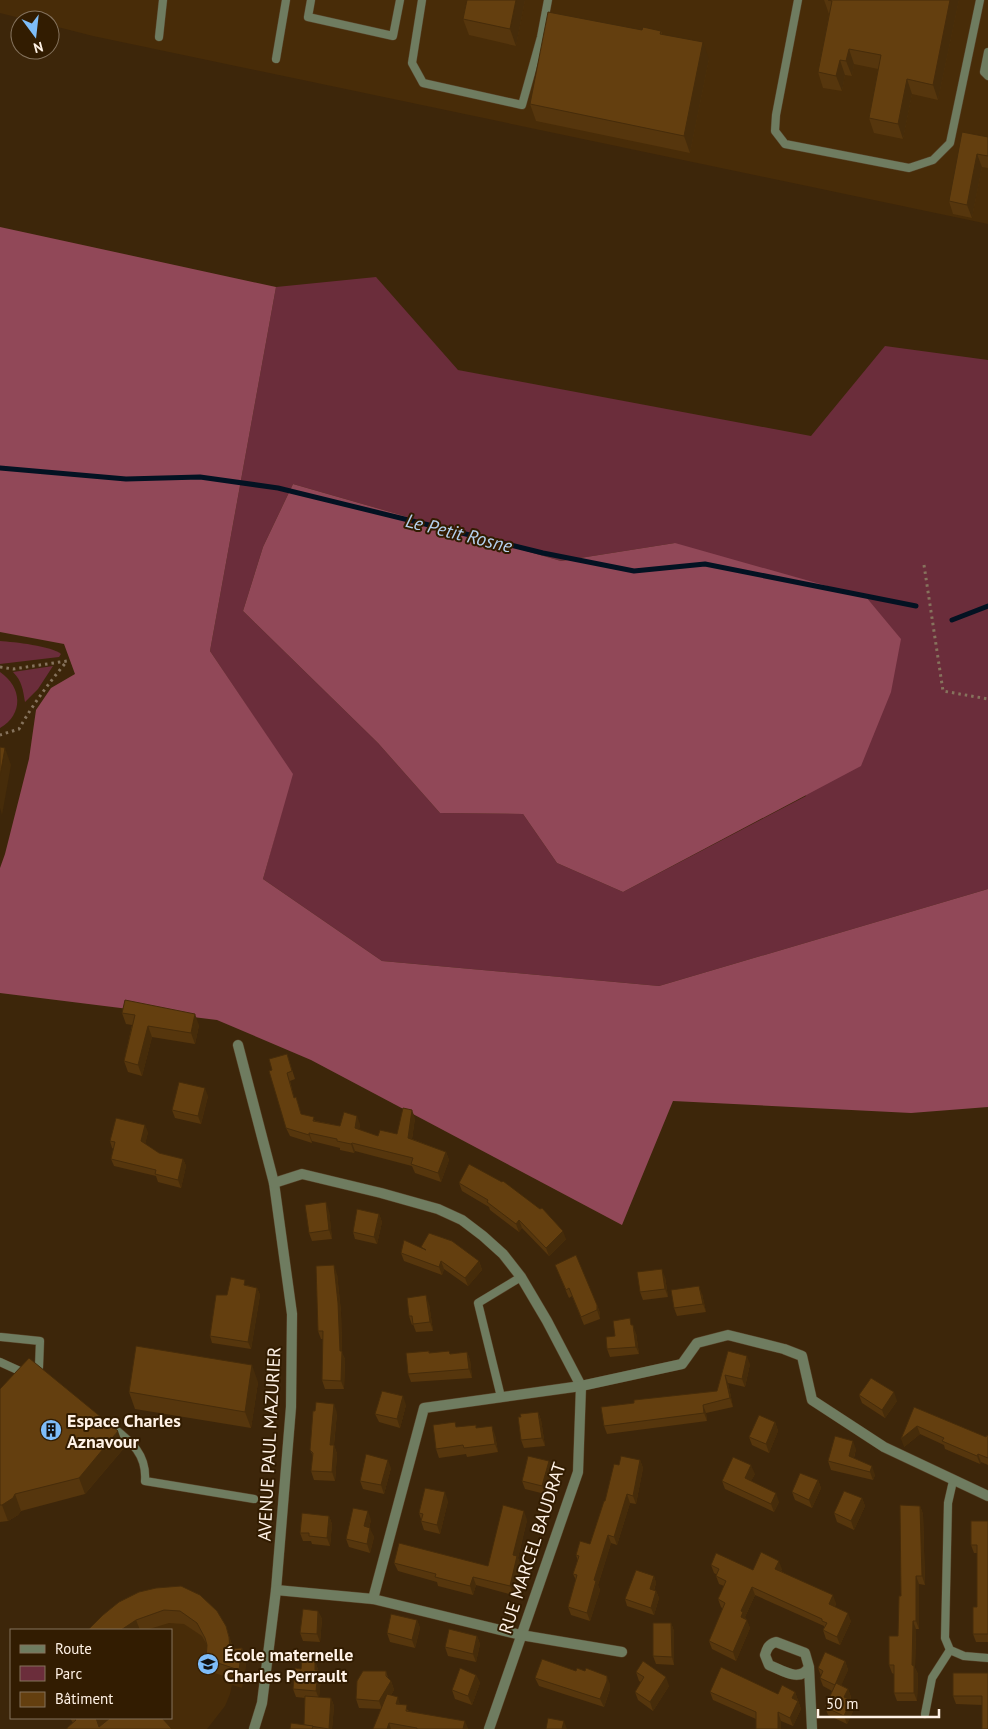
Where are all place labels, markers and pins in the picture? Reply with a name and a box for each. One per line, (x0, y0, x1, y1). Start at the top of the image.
place label: Espace Charles Aznavour (67, 1409, 181, 1453)
building icon: Espace Charles Aznavour (39, 1418, 63, 1442)
place label: École maternelle Charles Perrault (224, 1643, 353, 1687)
school or university icon: École maternelle Charles Perrault (196, 1652, 220, 1676)

